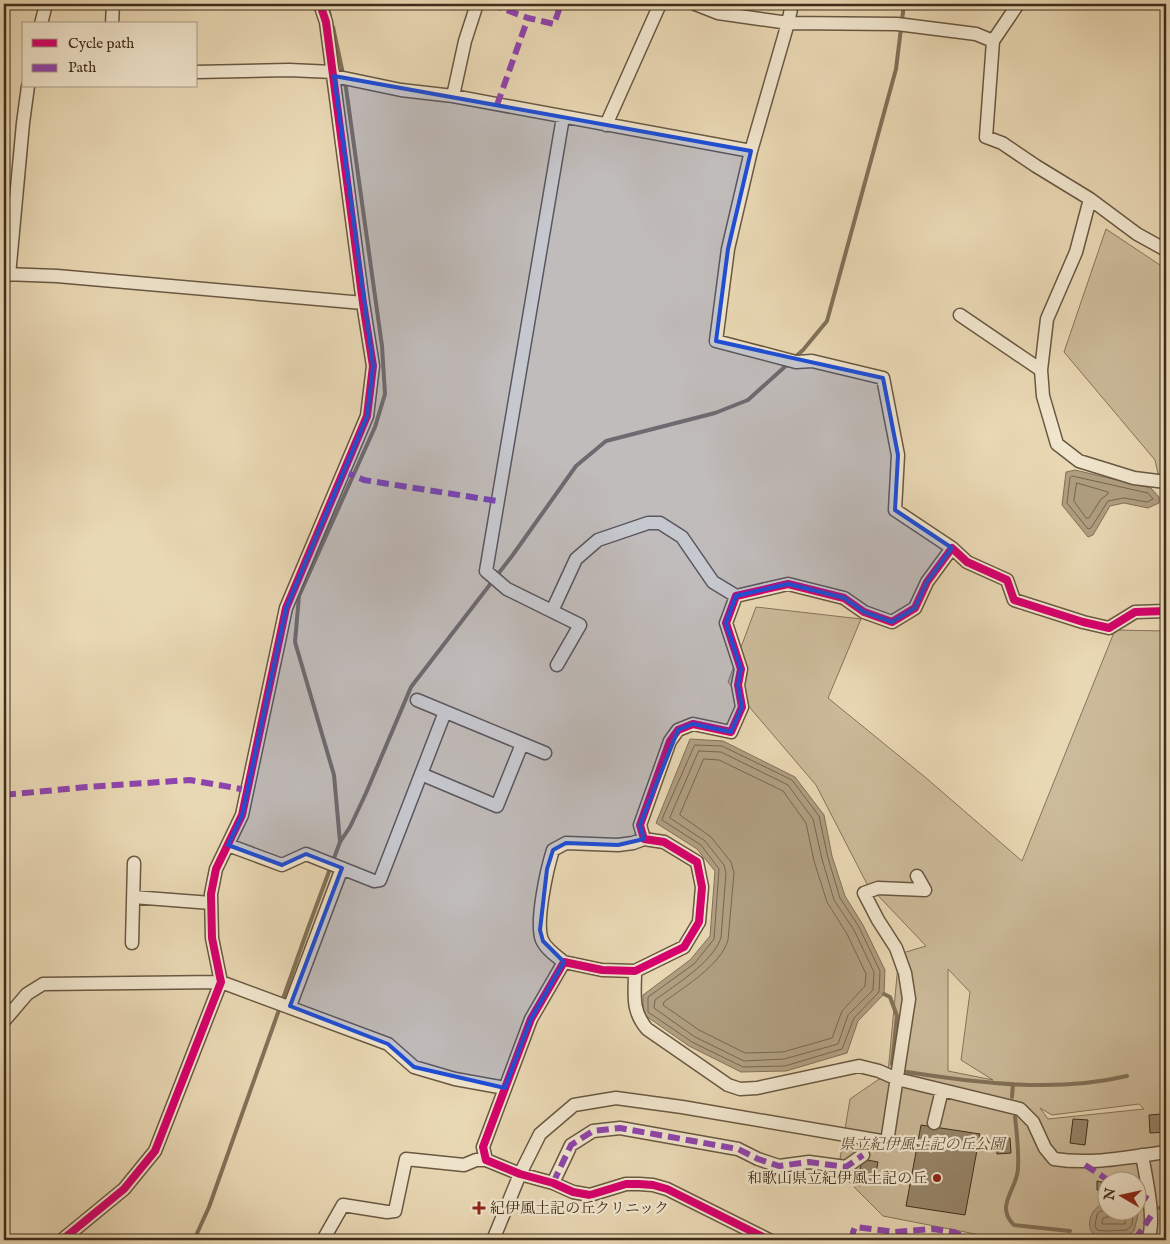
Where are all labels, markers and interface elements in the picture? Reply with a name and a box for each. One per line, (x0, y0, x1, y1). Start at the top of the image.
legend (22, 22, 198, 88)
text: Cycle path (68, 34, 134, 53)
text: Path (68, 58, 96, 77)
park label: 県立紀伊風土記の丘公園 (839, 1135, 1007, 1154)
place label: 和歌山県立紀伊風土記の丘 (747, 1169, 927, 1188)
marker: 和歌山県立紀伊風土記の丘 (931, 1172, 943, 1184)
north arrow (1098, 1172, 1148, 1222)
text: N (1100, 1187, 1120, 1203)
place label: 紀伊風土記の丘クリニック (490, 1199, 669, 1218)
marker: 紀伊風土記の丘クリニック (472, 1201, 486, 1215)

